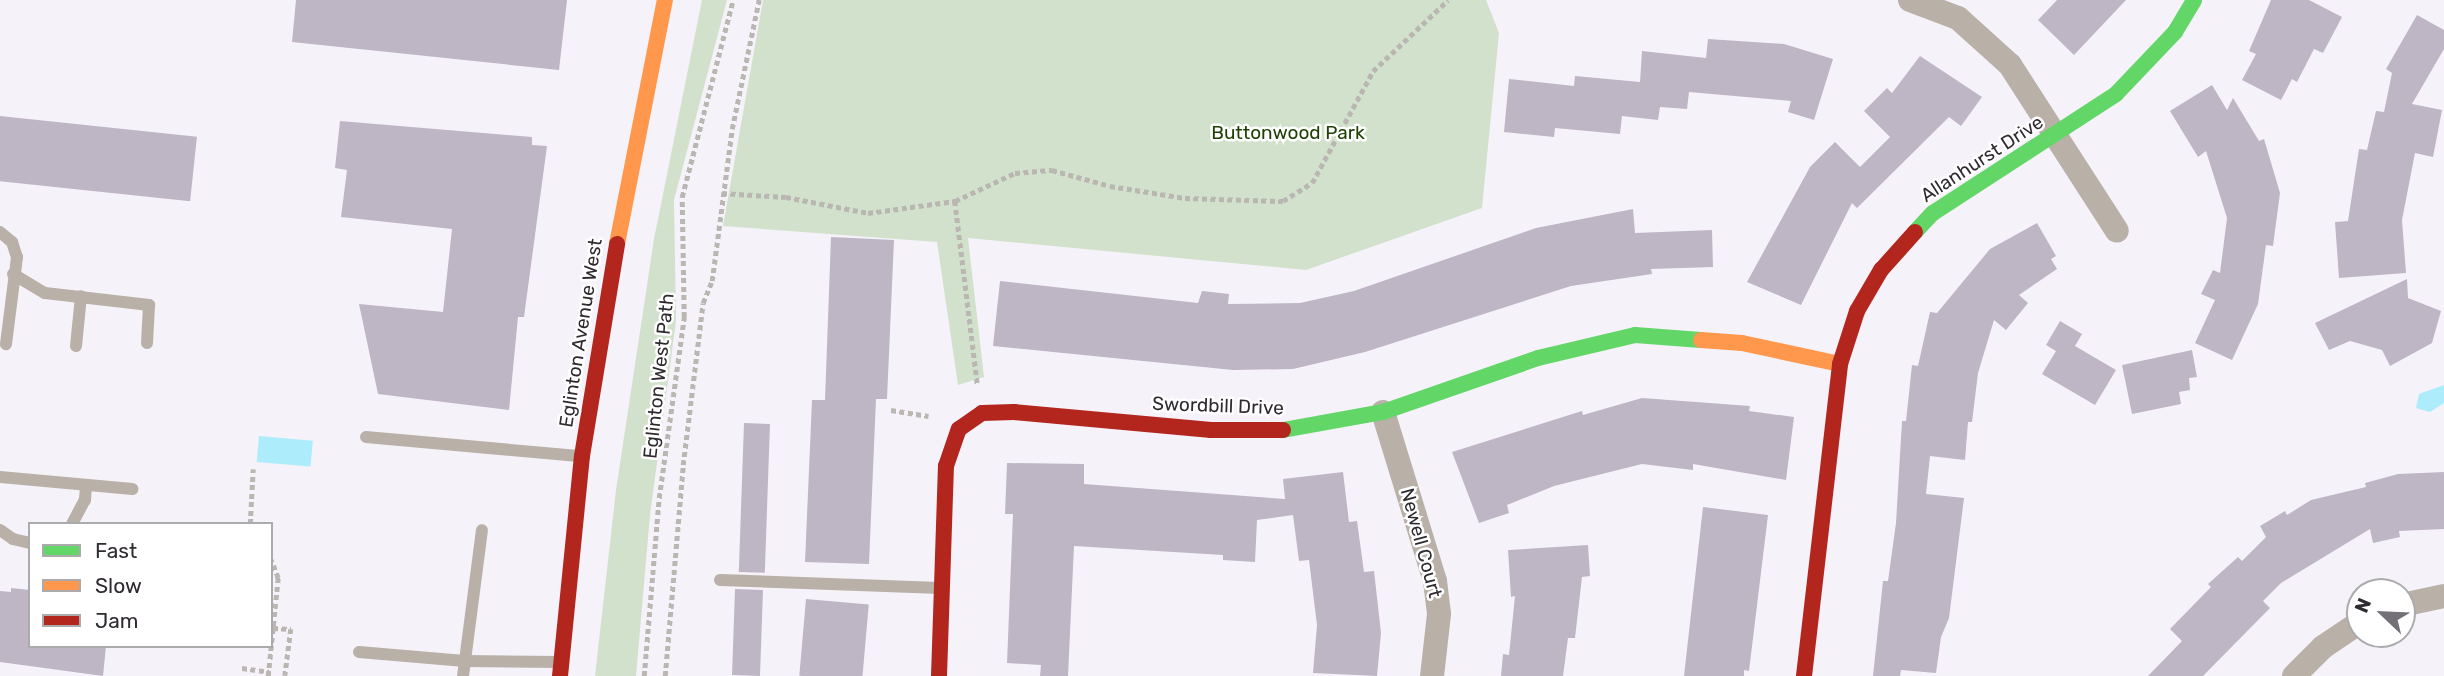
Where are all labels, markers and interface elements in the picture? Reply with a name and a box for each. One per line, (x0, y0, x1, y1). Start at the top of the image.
street label: Allanhurst Drive (1916, 111, 2048, 207)
park label: Buttonwood Park (1211, 122, 1365, 144)
street label: Eglinton Avenue West (555, 237, 607, 429)
street label: Eglinton West Path (639, 292, 679, 460)
street label: Swordbill Drive (1152, 392, 1284, 420)
street label: Newell Court (1395, 486, 1447, 600)
legend (28, 522, 273, 648)
text: Fast (95, 538, 137, 563)
text: Slow (95, 573, 142, 598)
north arrow (2346, 578, 2416, 648)
text: N (2350, 595, 2376, 616)
text: Jam (95, 608, 139, 633)

